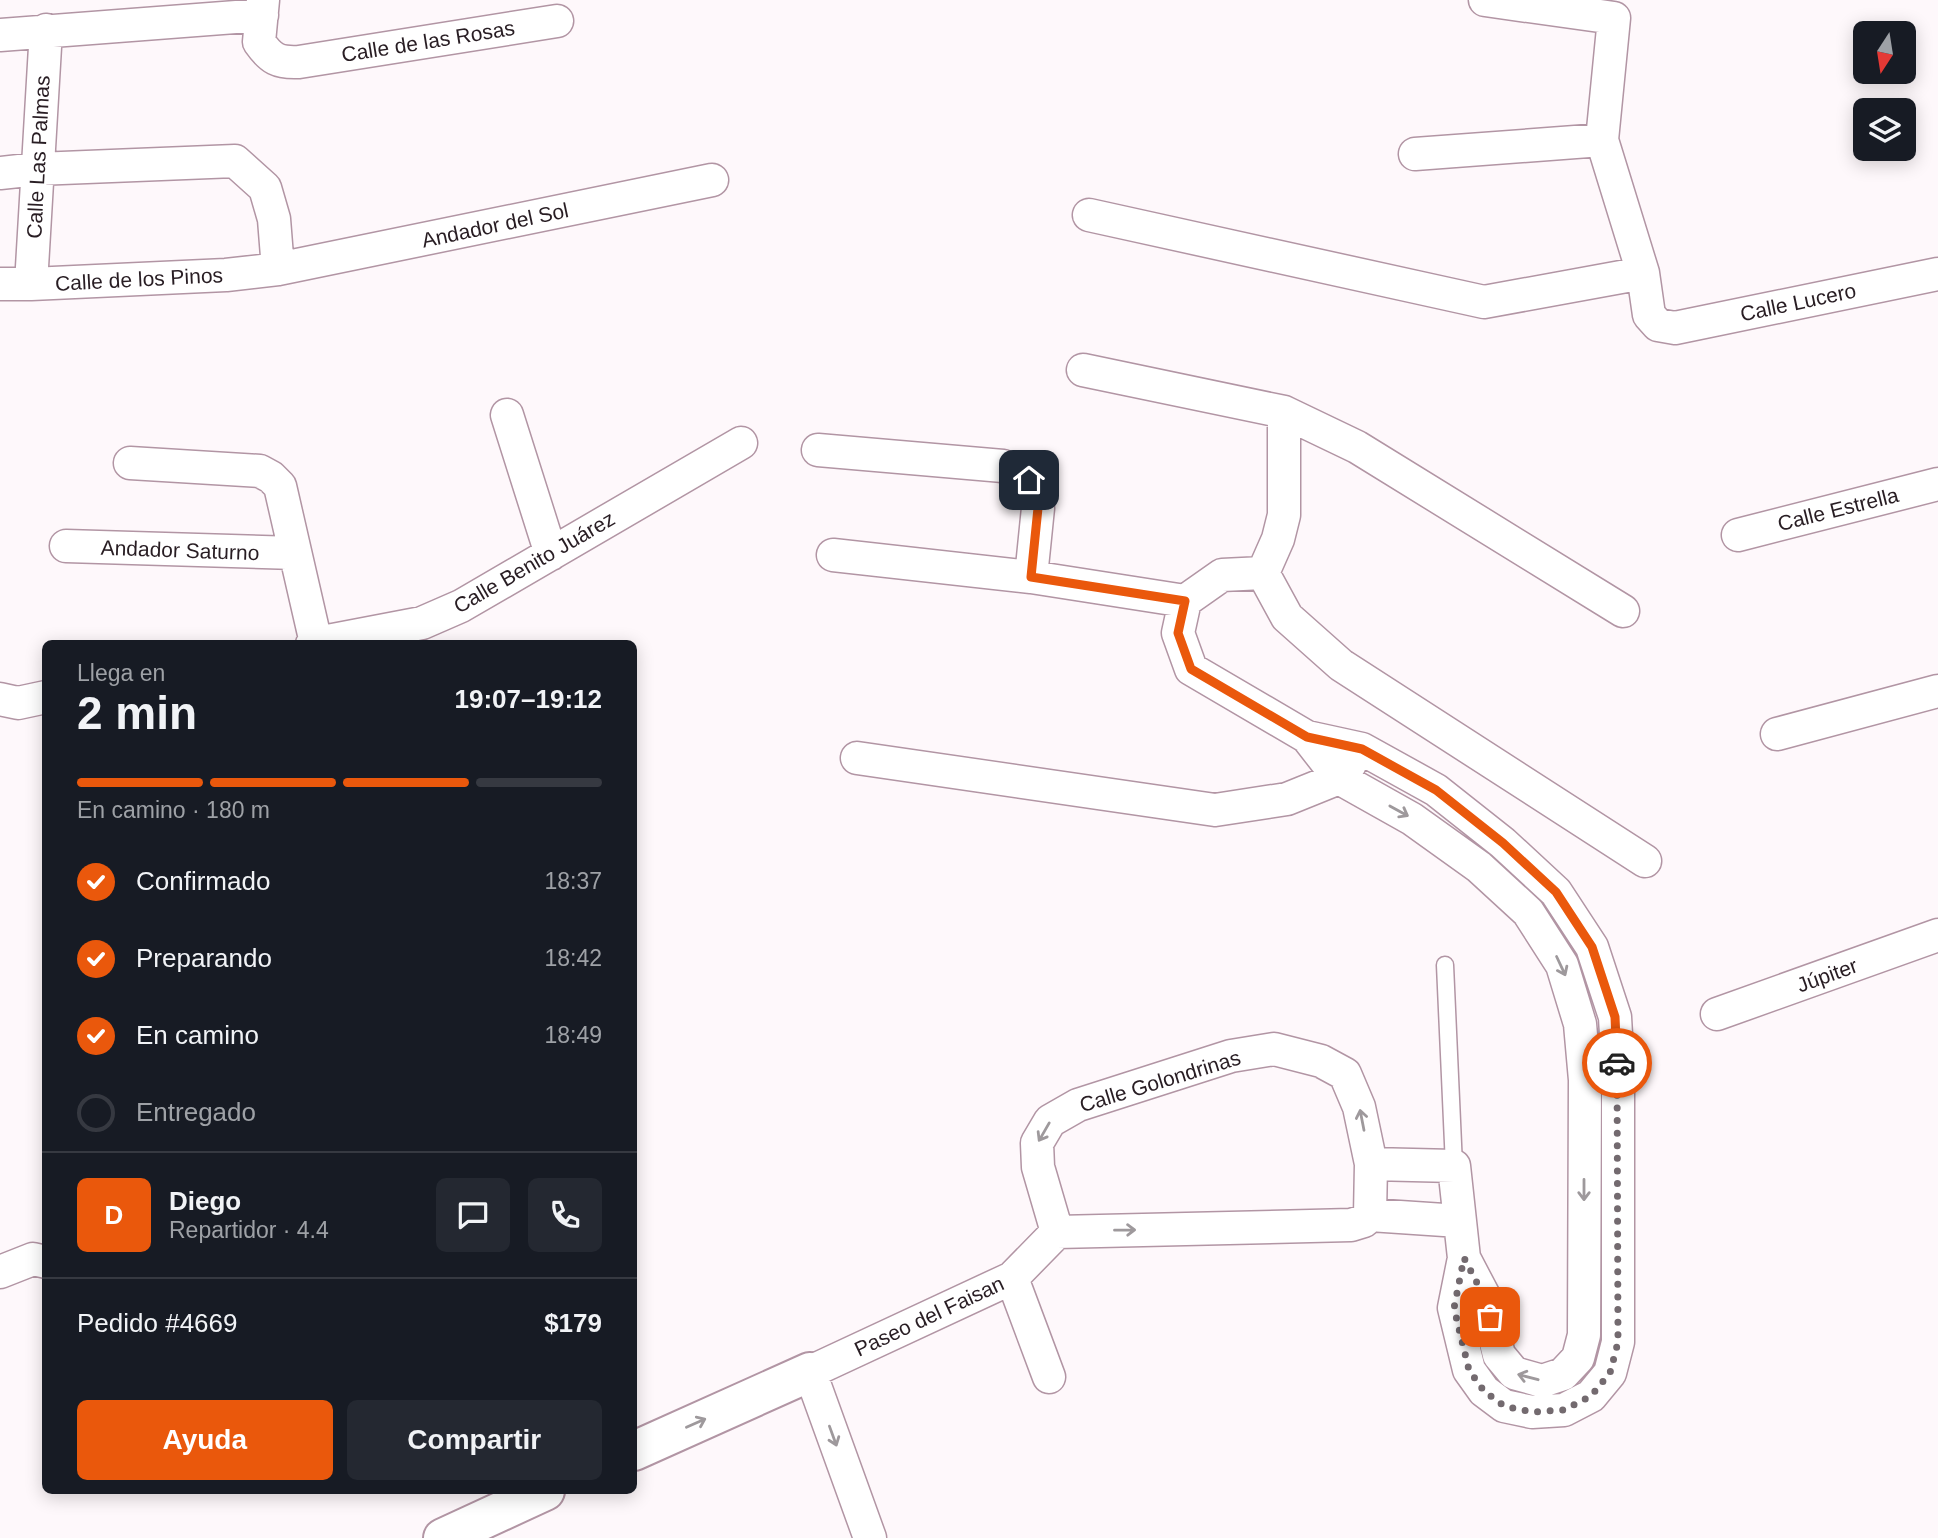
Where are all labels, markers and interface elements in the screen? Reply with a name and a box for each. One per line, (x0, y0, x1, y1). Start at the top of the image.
street label: Calle de las Rosas (340, 16, 516, 66)
north arrow (1853, 21, 1916, 84)
map controls (1853, 21, 1916, 161)
street label: Calle Las Palmas (22, 75, 54, 239)
button: layers (1853, 98, 1916, 161)
street label: Andador del Sol (420, 198, 570, 252)
street label: Calle de los Pinos (54, 263, 224, 295)
street label: Calle Lucero (1738, 278, 1858, 326)
pin (999, 450, 1059, 510)
icon: home (1010, 461, 1048, 499)
street label: Calle Estrella (1775, 483, 1901, 535)
street label: Calle Benito Juárez (449, 507, 619, 617)
street label: Andador Saturno (100, 536, 260, 564)
text: Llega en (77, 660, 165, 686)
text: 19:07–19:12 (455, 684, 602, 714)
text: 2 min (77, 687, 197, 739)
text: En camino · 180 m (77, 797, 270, 823)
one-way arrow (1388, 805, 1409, 818)
icon: check (77, 863, 115, 901)
text: Confirmado (136, 866, 270, 896)
text: 18:37 (544, 868, 602, 894)
icon: check (77, 940, 115, 978)
text: Preparando (136, 943, 272, 973)
text: 18:42 (544, 945, 602, 971)
street label: Júpiter (1793, 953, 1861, 997)
one-way arrow (1555, 955, 1568, 976)
icon: check (77, 1017, 115, 1055)
text: En camino (136, 1020, 259, 1050)
text: 18:49 (544, 1022, 602, 1048)
courier (1582, 1028, 1652, 1098)
icon: car (1598, 1044, 1636, 1082)
street label: Calle Golondrinas (1077, 1046, 1243, 1116)
text: Entregado (136, 1097, 256, 1127)
one-way arrow (1355, 1109, 1369, 1132)
one-way arrow (1036, 1122, 1050, 1142)
button: chat (436, 1178, 510, 1252)
button: phone (528, 1178, 602, 1252)
one-way arrow (1577, 1178, 1591, 1201)
text: Diego (169, 1186, 241, 1216)
text: D (105, 1200, 123, 1230)
text: Repartidor · 4.4 (169, 1217, 329, 1243)
one-way arrow (1113, 1223, 1136, 1237)
street label: Paseo del Faisan (851, 1271, 1007, 1361)
pin (1460, 1287, 1520, 1347)
icon: bag (1471, 1298, 1509, 1336)
text: Pedido #4669 (77, 1308, 237, 1338)
text: $179 (544, 1308, 602, 1338)
one-way arrow (1517, 1370, 1540, 1383)
button: Ayuda (77, 1400, 333, 1480)
button: Compartir (347, 1400, 602, 1480)
one-way arrow (685, 1416, 706, 1429)
one-way arrow (828, 1425, 840, 1447)

